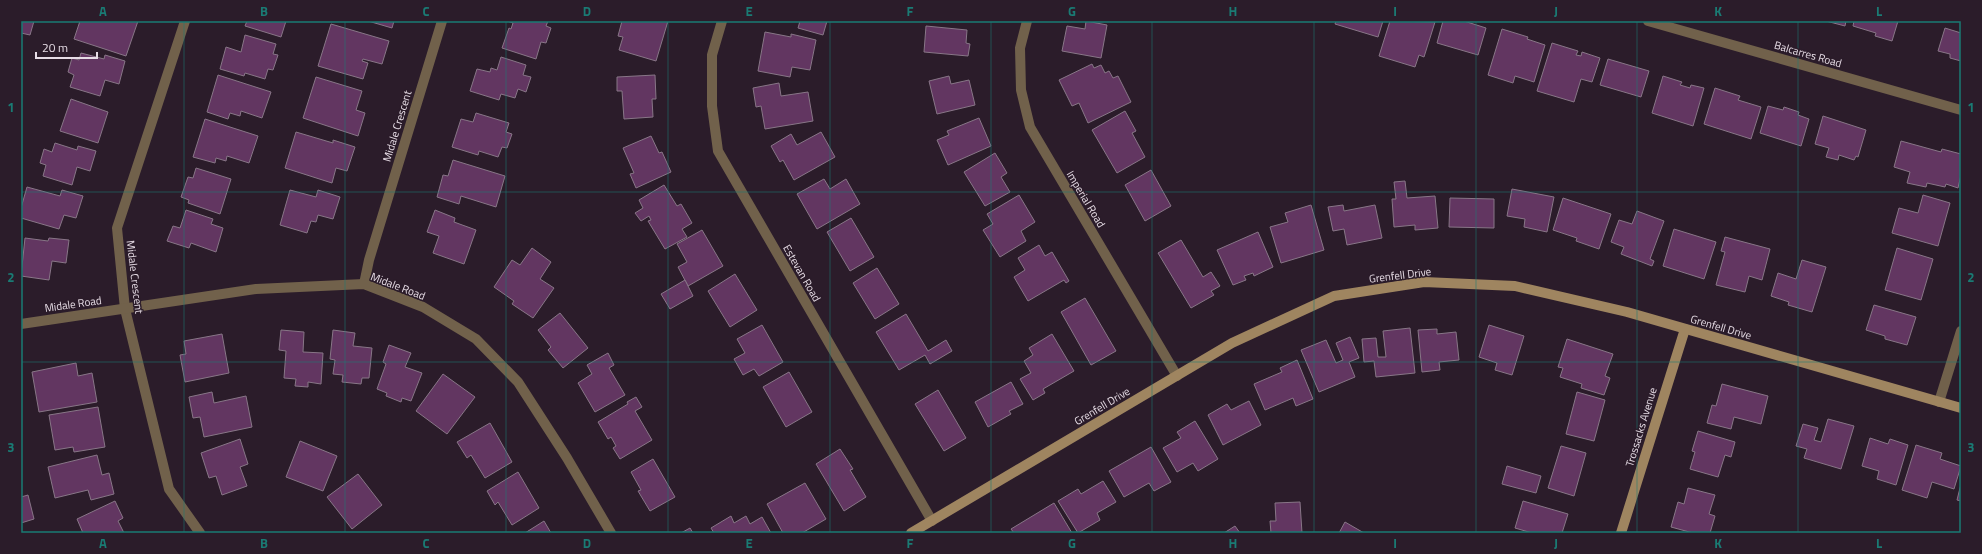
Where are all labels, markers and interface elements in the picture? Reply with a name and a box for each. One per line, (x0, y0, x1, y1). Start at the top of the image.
text: A (99, 1, 107, 21)
text: B (260, 1, 268, 21)
text: C (422, 1, 430, 21)
text: D (583, 1, 591, 21)
text: E (745, 1, 753, 21)
text: F (907, 1, 914, 21)
text: G (1068, 1, 1076, 21)
text: H (1229, 1, 1237, 21)
text: I (1393, 1, 1397, 21)
text: J (1554, 1, 1558, 21)
text: K (1714, 1, 1722, 21)
text: L (1876, 1, 1882, 21)
scale bar (36, 34, 97, 60)
street label: Balcarres Road (1772, 37, 1844, 71)
text: 20 m (42, 38, 68, 57)
street label: Midale Crescent (379, 88, 415, 164)
text: 1 (7, 97, 15, 117)
text: 1 (1967, 97, 1975, 117)
street label: Imperial Road (1063, 168, 1109, 231)
street label: Midale Crescent (123, 239, 147, 315)
street label: Estevan Road (779, 242, 825, 305)
street label: Grenfell Drive (1368, 263, 1432, 287)
text: 2 (7, 267, 15, 287)
text: 2 (1967, 267, 1975, 287)
street label: Midale Road (368, 268, 428, 304)
street label: Midale Road (44, 292, 103, 316)
street label: Grenfell Drive (1689, 311, 1754, 343)
street label: Grenfell Drive (1071, 383, 1133, 429)
street label: Trossacks Avenue (1621, 385, 1661, 469)
text: 3 (7, 437, 15, 457)
text: 3 (1967, 437, 1975, 457)
text: A (99, 533, 107, 553)
text: B (260, 533, 268, 553)
text: C (422, 533, 430, 553)
text: D (583, 533, 591, 553)
text: E (745, 533, 753, 553)
text: F (907, 533, 914, 553)
text: G (1068, 533, 1076, 553)
text: H (1229, 533, 1237, 553)
text: I (1393, 533, 1397, 553)
text: J (1554, 533, 1558, 553)
text: K (1714, 533, 1722, 553)
text: L (1876, 533, 1882, 553)

